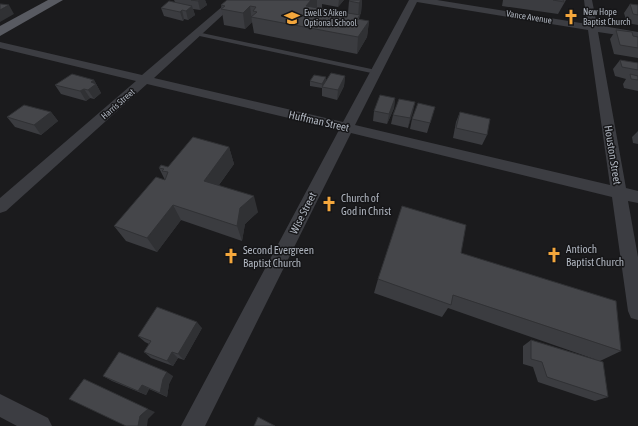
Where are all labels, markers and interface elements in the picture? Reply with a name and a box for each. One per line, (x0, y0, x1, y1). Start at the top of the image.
place label: New Hope Baptist Church (583, 7, 631, 27)
place label: Ewell S Aiken Optional School (304, 8, 358, 28)
street label: Vance Avenue (505, 8, 553, 26)
church icon: New Hope Baptist Church (562, 8, 580, 26)
school or university icon: Ewell S Aiken Optional School (283, 9, 301, 27)
street label: Harris Street (99, 87, 137, 121)
street label: Huffman Street (288, 108, 350, 134)
street label: Houston Street (602, 124, 624, 186)
street label: Wise Street (287, 190, 319, 236)
place label: Church of God in Christ (341, 192, 391, 217)
church icon: Church of God in Christ (320, 195, 338, 213)
place label: Antioch Baptist Church (566, 243, 624, 268)
place label: Second Evergreen Baptist Church (243, 244, 314, 269)
church icon: Antioch Baptist Church (545, 246, 563, 264)
church icon: Second Evergreen Baptist Church (222, 247, 240, 265)

